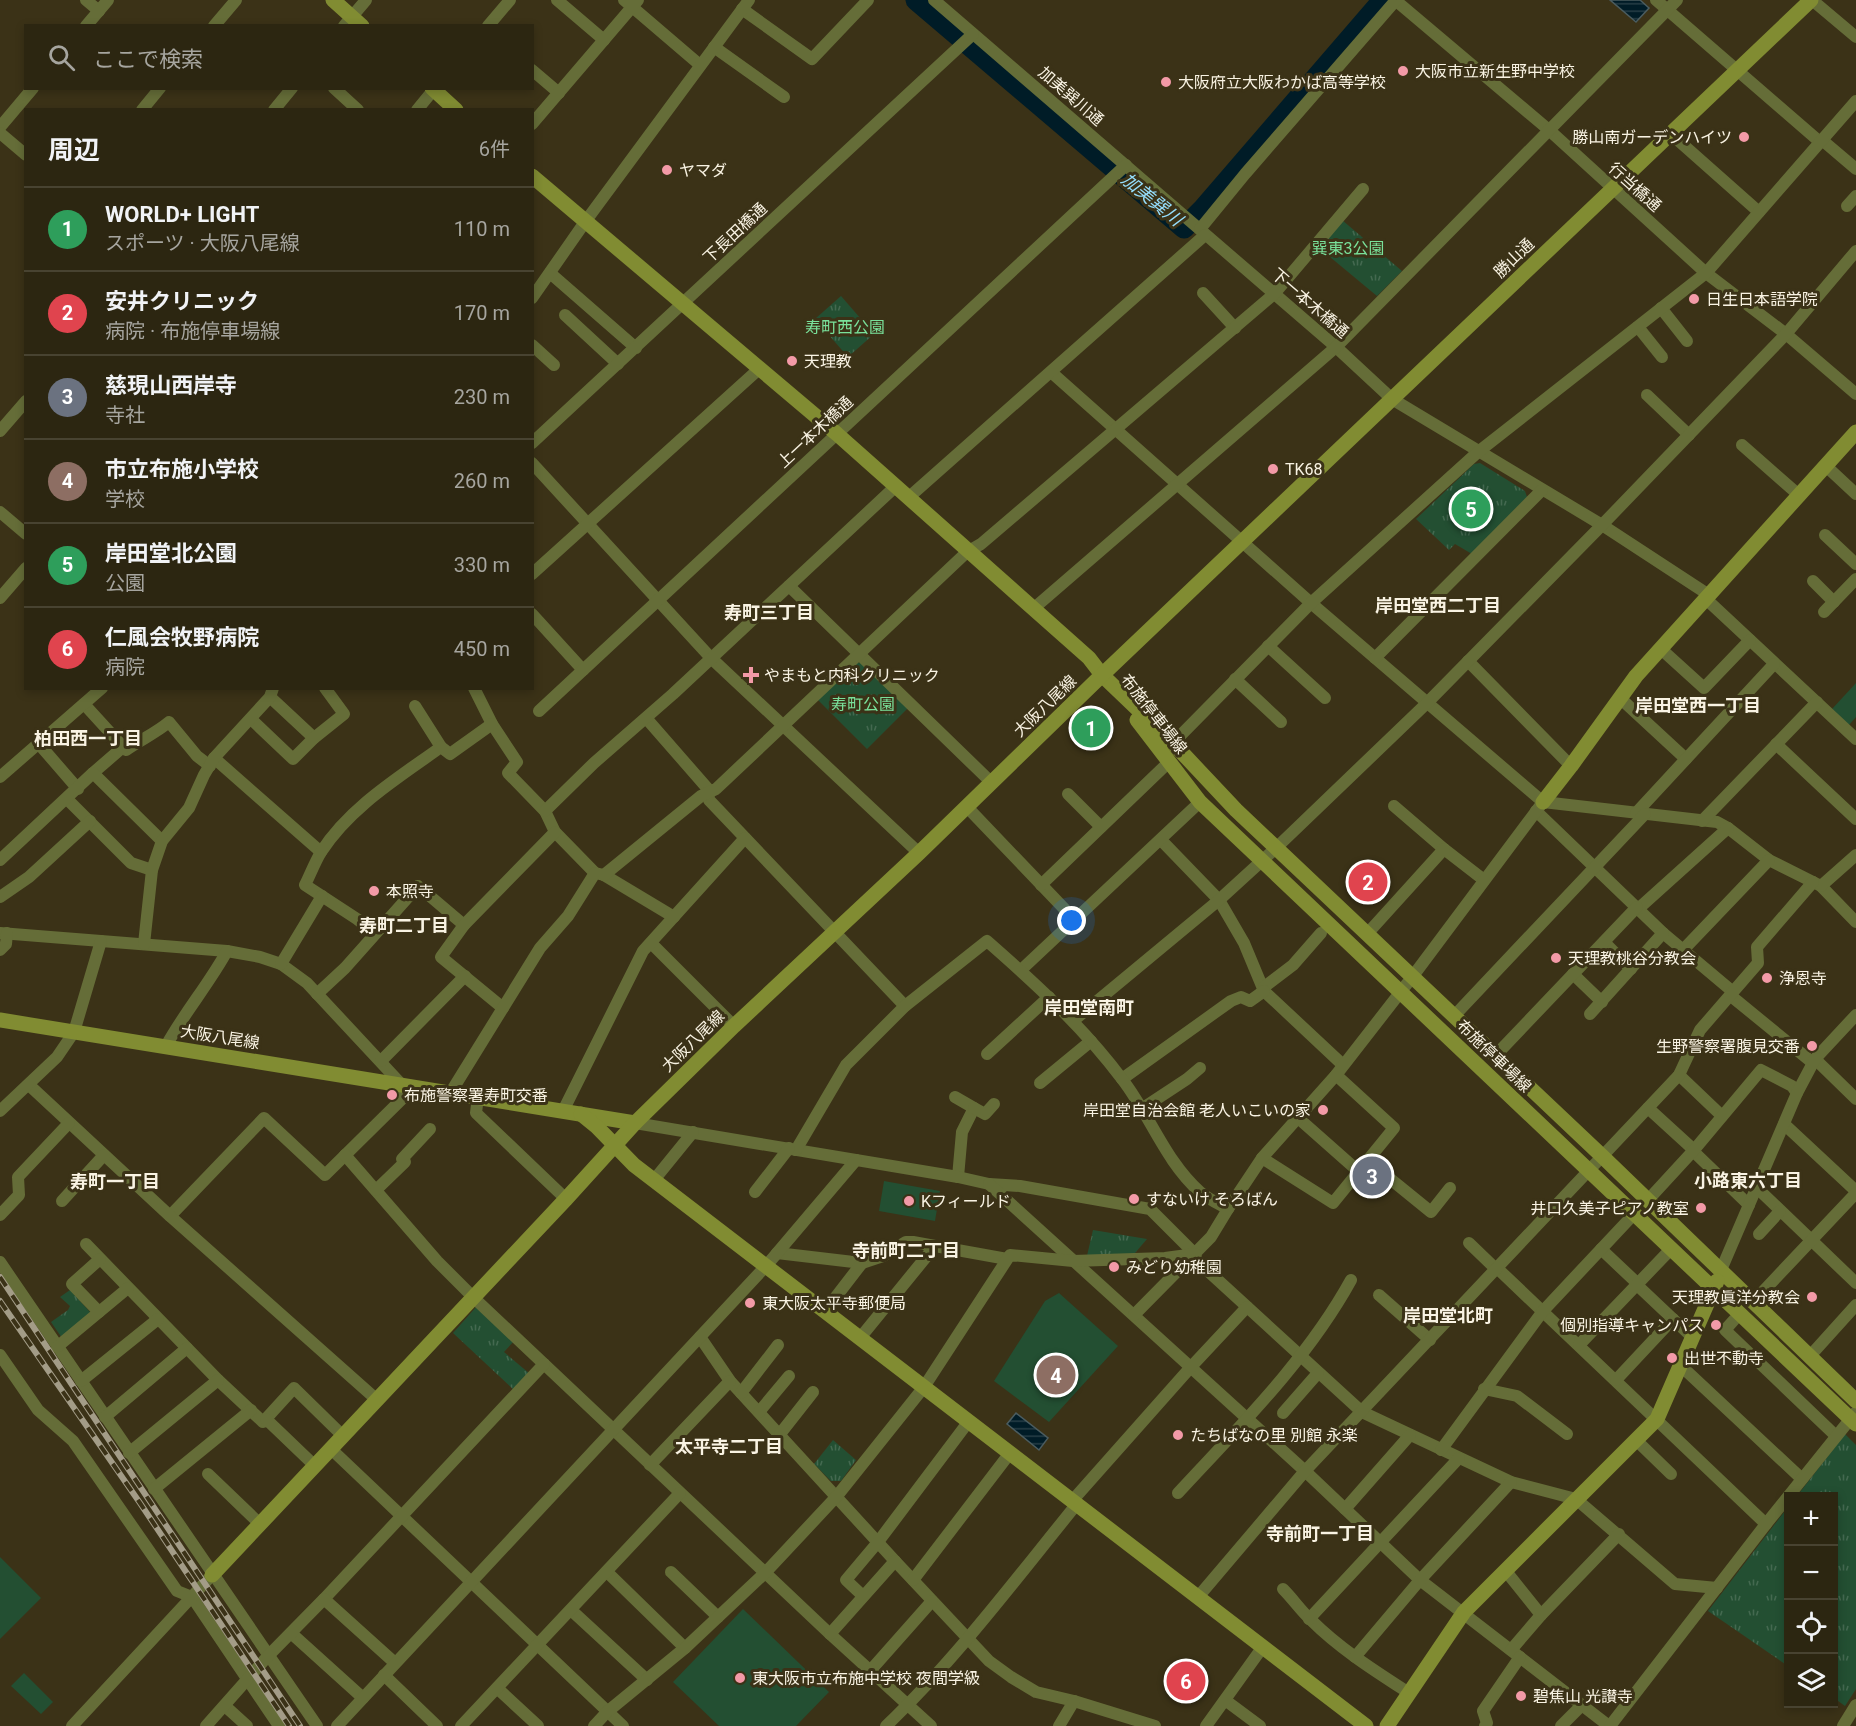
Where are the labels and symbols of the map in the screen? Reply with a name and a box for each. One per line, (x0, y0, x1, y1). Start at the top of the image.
place label: 大阪市立新生野中学校 (1415, 62, 1575, 81)
street label: 加美巽川通 (1035, 63, 1107, 129)
marker: 大阪市立新生野中学校 (1396, 64, 1410, 78)
place label: 大阪府立大阪わかば高等学校 (1178, 73, 1386, 92)
marker: 大阪府立大阪わかば高等学校 (1159, 75, 1173, 89)
place label: 勝山南ガーデンハイツ (1572, 128, 1732, 147)
marker: 勝山南ガーデンハイツ (1737, 130, 1751, 144)
street label: 行当橋通 (1605, 159, 1665, 215)
place label: ヤマダ (679, 161, 727, 180)
marker: ヤマダ (660, 163, 674, 177)
water label: 加美巽川 (1117, 168, 1188, 231)
street label: 下長田橋通 (699, 199, 771, 267)
street label: 勝山通 (1490, 234, 1538, 282)
park label: 巽東3公園 (1312, 239, 1385, 258)
street label: 下一本木橋通 (1268, 264, 1352, 342)
place label: 日生日本語学院 (1706, 290, 1818, 309)
marker: 日生日本語学院 (1687, 292, 1701, 306)
park label: 寿町西公園 (805, 318, 885, 337)
place label: 天理教 (804, 352, 852, 371)
marker: 天理教 (785, 354, 799, 368)
street label: 上一本木橋通 (773, 392, 857, 472)
place label: TK68 (1285, 460, 1323, 479)
marker: TK68 (1266, 462, 1280, 476)
pin: 5 (1452, 486, 1490, 532)
district label: 岸田堂西二丁目 (1375, 595, 1501, 616)
district label: 寿町三丁目 (724, 602, 814, 623)
marker: やまもと内科クリニック (742, 666, 760, 684)
place label: やまもと内科クリニック (764, 666, 940, 685)
street label: 布施停車場線 (1117, 670, 1191, 758)
street label: 大阪八尾線 (1010, 671, 1080, 741)
park label: 寿町公園 (831, 695, 895, 714)
district label: 岸田堂西一丁目 (1635, 695, 1761, 716)
pin: 1 (1072, 706, 1110, 750)
district label: 柏田西一丁目 (34, 728, 142, 749)
pin: 2 (1348, 860, 1388, 904)
place label: 本照寺 (386, 882, 434, 901)
marker: 本照寺 (367, 884, 381, 898)
your location (1057, 906, 1086, 935)
district label: 寿町二丁目 (359, 915, 449, 936)
place label: 天理教桃谷分教会 (1568, 949, 1696, 968)
marker: 天理教桃谷分教会 (1549, 951, 1563, 965)
place label: 浄恩寺 (1779, 969, 1827, 988)
marker: 浄恩寺 (1760, 971, 1774, 985)
district label: 岸田堂南町 (1044, 997, 1134, 1018)
street label: 大阪八尾線 (658, 1006, 728, 1076)
street label: 布施停車場線 (1453, 1016, 1535, 1096)
street label: 大阪八尾線 (179, 1021, 261, 1053)
place label: 生野警察署腹見交番 (1656, 1037, 1800, 1056)
marker: 生野警察署腹見交番 (1805, 1039, 1819, 1053)
place label: 布施警察署寿町交番 (404, 1086, 548, 1105)
marker: 布施警察署寿町交番 (385, 1088, 399, 1102)
place label: 岸田堂自治会館 老人いこいの家 (1083, 1101, 1311, 1120)
marker: 岸田堂自治会館 老人いこいの家 (1316, 1103, 1330, 1117)
pin: 3 (1352, 1154, 1392, 1198)
district label: 小路東六丁目 (1694, 1170, 1802, 1191)
district label: 寿町一丁目 (70, 1171, 160, 1192)
place label: すないけ そろばん (1146, 1190, 1278, 1209)
place label: Kフィールド (921, 1192, 1011, 1211)
marker: すないけ そろばん (1127, 1192, 1141, 1206)
marker: Kフィールド (902, 1194, 916, 1208)
place label: 井口久美子ピアノ教室 (1530, 1199, 1689, 1218)
marker: 井口久美子ピアノ教室 (1694, 1201, 1708, 1215)
district label: 寺前町二丁目 (852, 1240, 960, 1261)
place label: みどり幼稚園 (1126, 1258, 1222, 1277)
marker: みどり幼稚園 (1107, 1260, 1121, 1274)
place label: 天理教眞洋分教会 (1672, 1288, 1800, 1307)
marker: 天理教眞洋分教会 (1805, 1290, 1819, 1304)
place label: 東大阪太平寺郵便局 (762, 1294, 906, 1313)
marker: 東大阪太平寺郵便局 (743, 1296, 757, 1310)
district label: 岸田堂北町 (1403, 1305, 1493, 1326)
place label: 個別指導キャンパス (1560, 1316, 1704, 1335)
marker: 個別指導キャンパス (1709, 1318, 1723, 1332)
place label: 出世不動寺 (1684, 1349, 1764, 1368)
marker: 出世不動寺 (1665, 1351, 1679, 1365)
pin: 4 (1036, 1352, 1076, 1398)
place label: たちばなの里 別館 永楽 (1190, 1426, 1358, 1445)
marker: たちばなの里 別館 永楽 (1171, 1428, 1185, 1442)
district label: 太平寺二丁目 (675, 1436, 783, 1457)
district label: 寺前町一丁目 (1266, 1523, 1374, 1544)
pin: 6 (1166, 1658, 1206, 1704)
place label: 東大阪市立布施中学校 夜間学級 (752, 1669, 980, 1688)
marker: 東大阪市立布施中学校 夜間学級 (733, 1671, 747, 1685)
place label: 碧焦山 光讃寺 (1533, 1687, 1633, 1706)
marker: 碧焦山 光讃寺 (1514, 1689, 1528, 1703)

